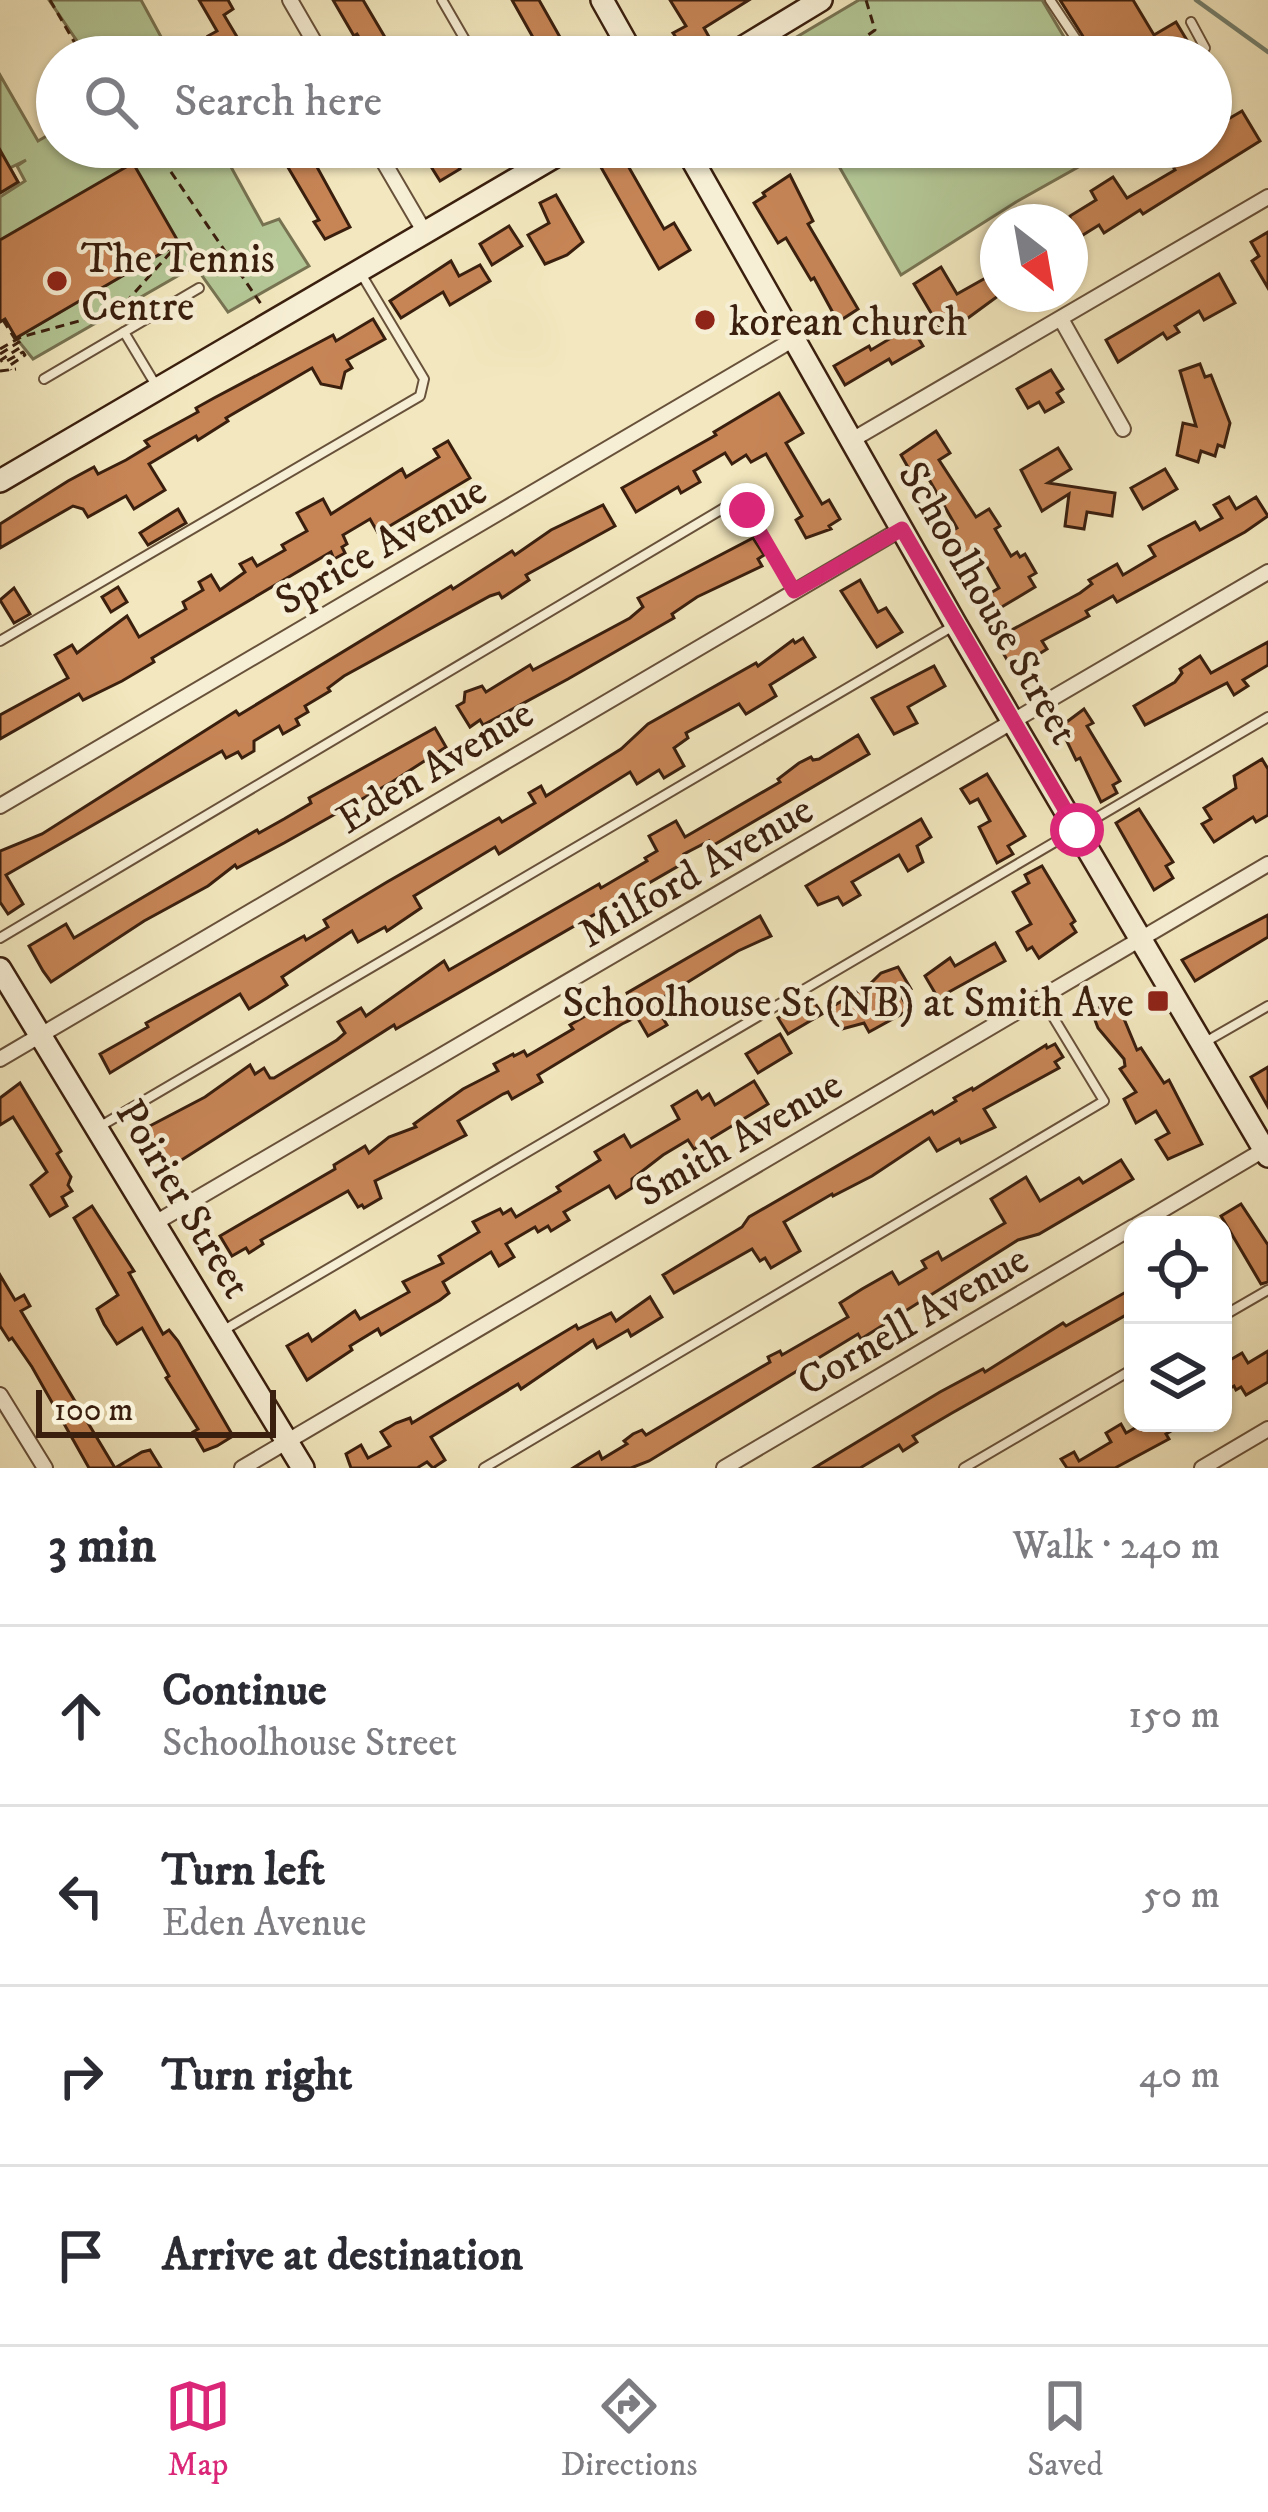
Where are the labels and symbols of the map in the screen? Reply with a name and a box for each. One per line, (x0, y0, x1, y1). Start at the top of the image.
north arrow (980, 204, 1088, 312)
place label: The Tennis Centre (81, 234, 275, 334)
marker: The Tennis Centre (44, 268, 70, 294)
place label: korean church (729, 297, 967, 349)
marker: korean church (692, 307, 718, 333)
street label: Schoolhouse Street (885, 453, 1089, 754)
street label: Sprice Avenue (267, 465, 496, 628)
route end (720, 483, 774, 537)
street label: Eden Avenue (328, 689, 543, 847)
street label: Milford Avenue (570, 785, 823, 961)
route start (1050, 803, 1104, 857)
place label: Schoolhouse St (NB) at Smith Ave (562, 978, 1134, 1030)
marker: Schoolhouse St (NB) at Smith Ave (1145, 988, 1171, 1014)
street label: Smith Avenue (627, 1060, 852, 1220)
street label: Poirier Street (103, 1091, 262, 1308)
street label: Cornell Avenue (789, 1234, 1038, 1409)
scale bar (36, 1384, 276, 1437)

